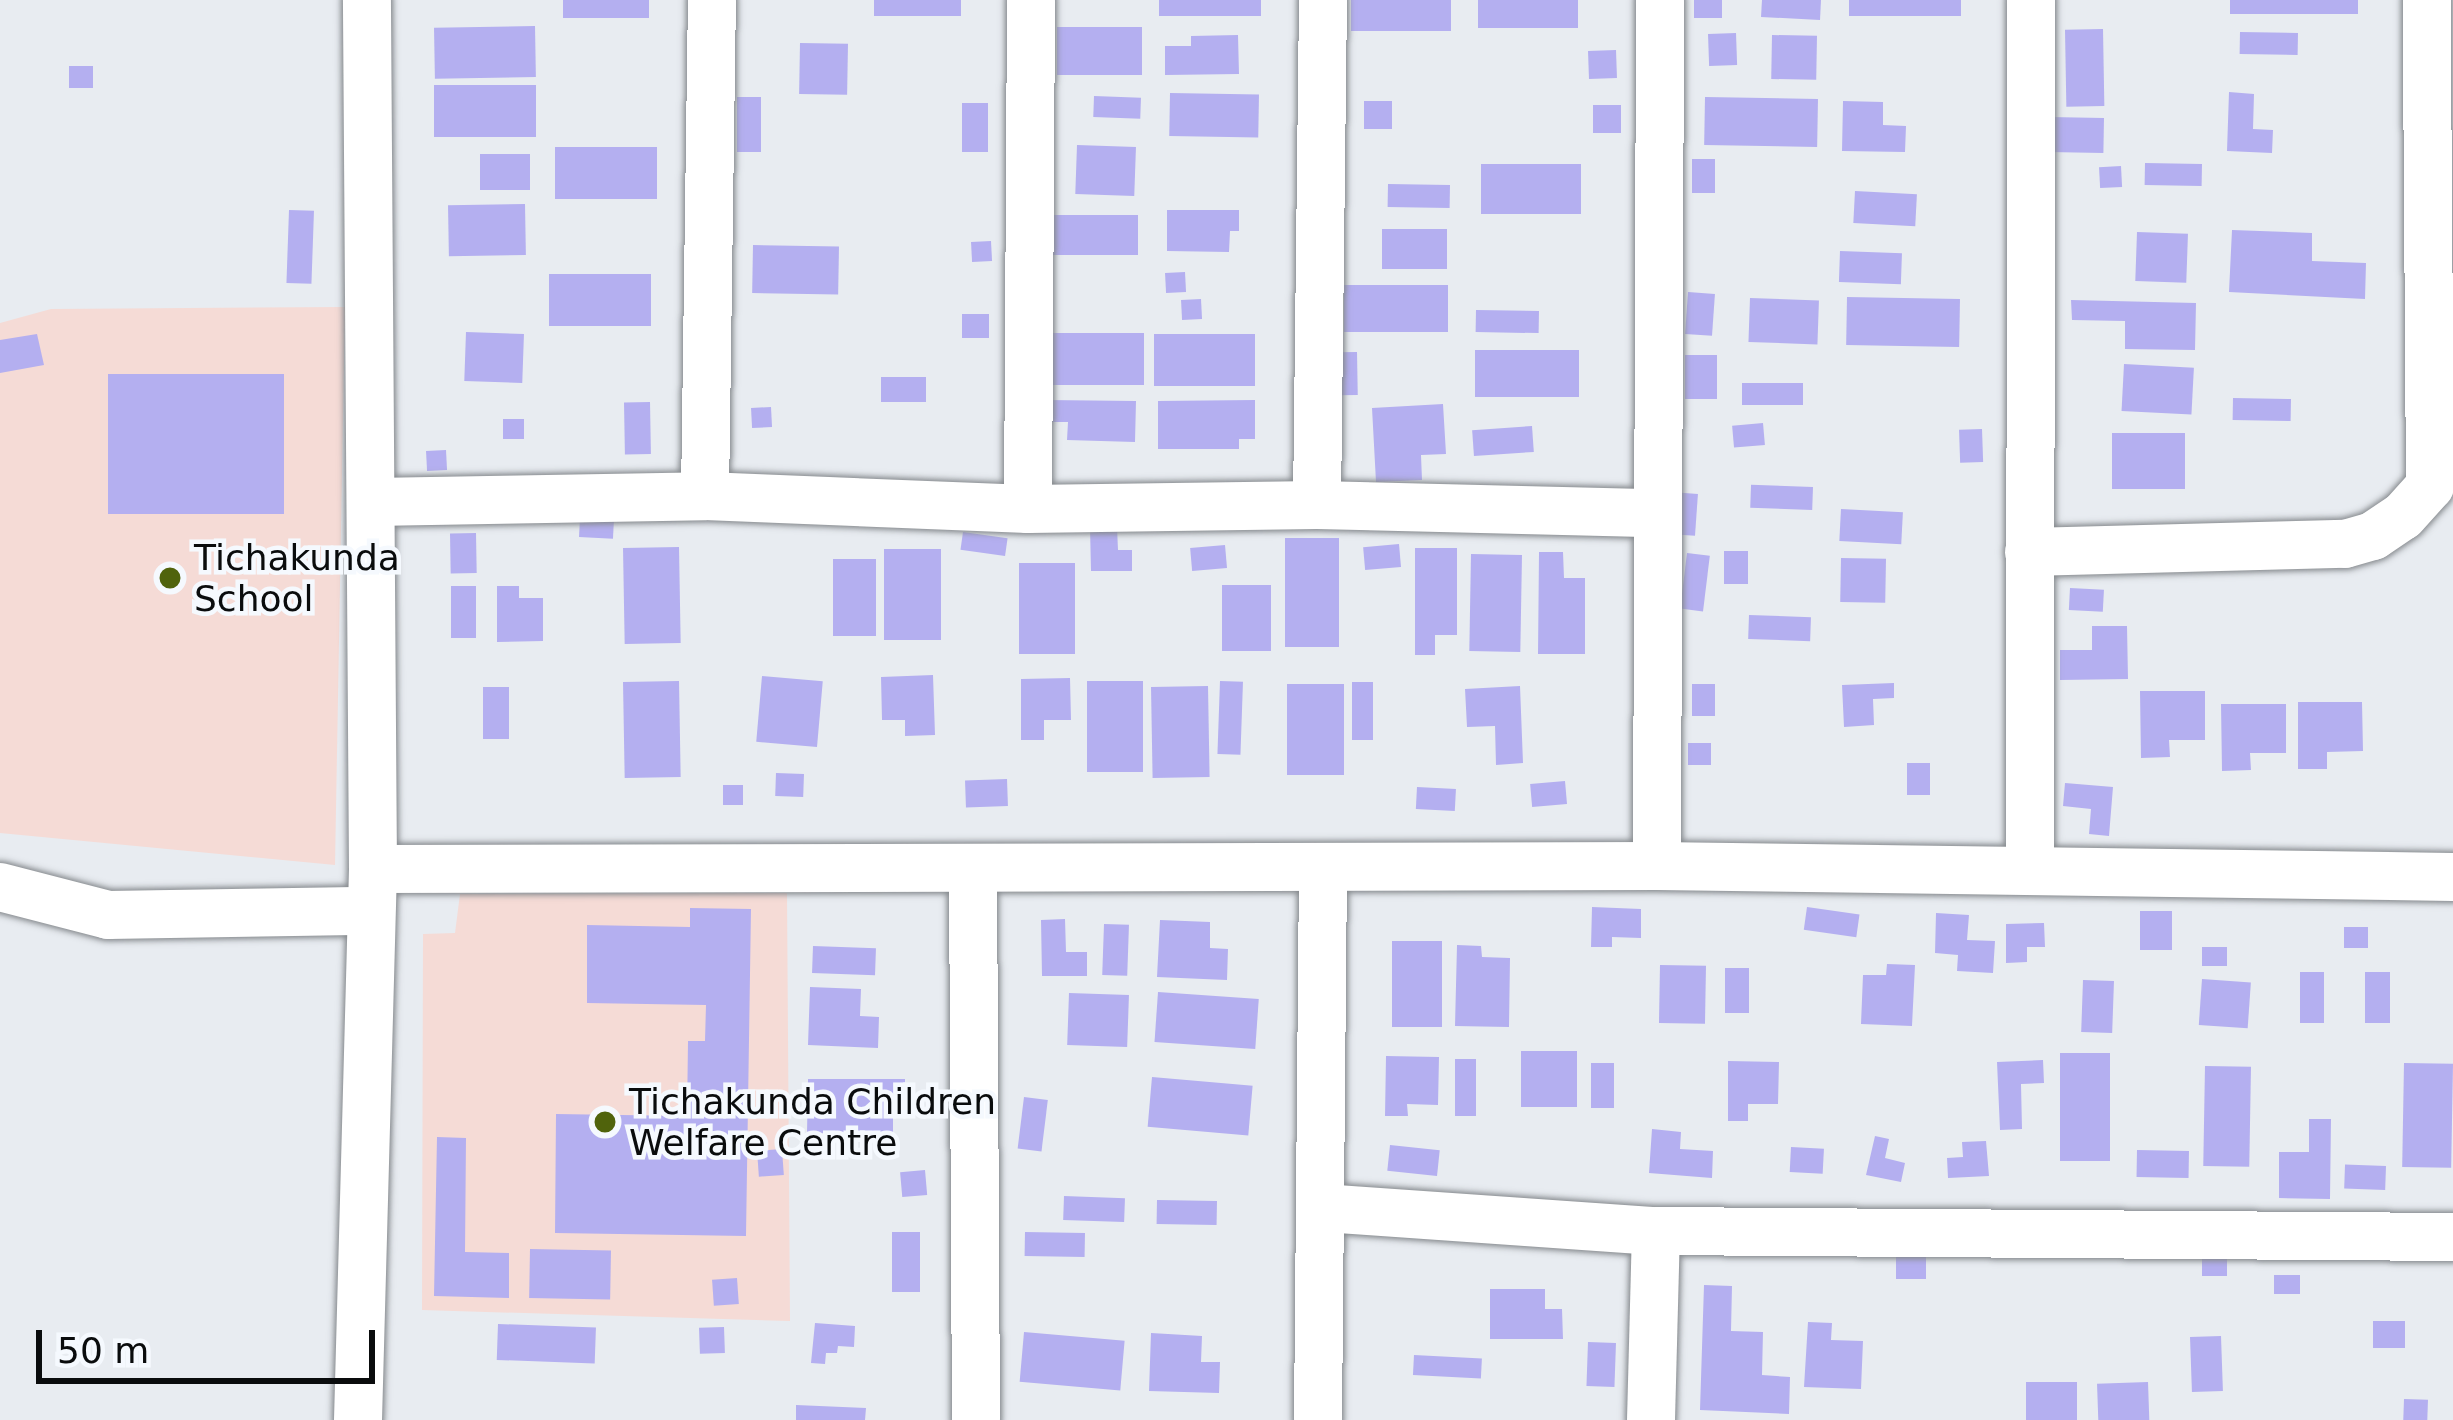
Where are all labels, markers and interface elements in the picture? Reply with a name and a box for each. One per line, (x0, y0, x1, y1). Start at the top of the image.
place label: Tichakunda School (194, 535, 400, 620)
marker: Tichakunda School (157, 565, 183, 591)
place label: Tichakunda Children Welfare Centre (629, 1079, 996, 1164)
marker: Tichakunda Children Welfare Centre (592, 1109, 618, 1135)
scale bar (42, 1306, 381, 1380)
text: 50 m (57, 1330, 149, 1371)

